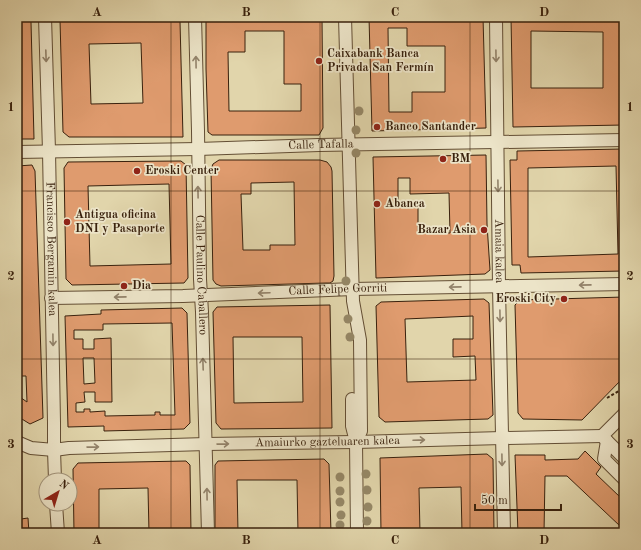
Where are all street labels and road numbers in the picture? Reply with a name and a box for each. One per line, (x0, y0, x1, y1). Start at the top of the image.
street label: Calle Tafalla (288, 138, 354, 152)
street label: Francisco Bergamin kalea (44, 182, 58, 316)
street label: Calle Paulino Caballero (193, 215, 209, 335)
street label: Amaia kalea (492, 219, 505, 283)
street label: Calle Felipe Gorriti (288, 282, 387, 298)
street label: Amaiurko gazteluaren kalea (255, 435, 400, 449)

